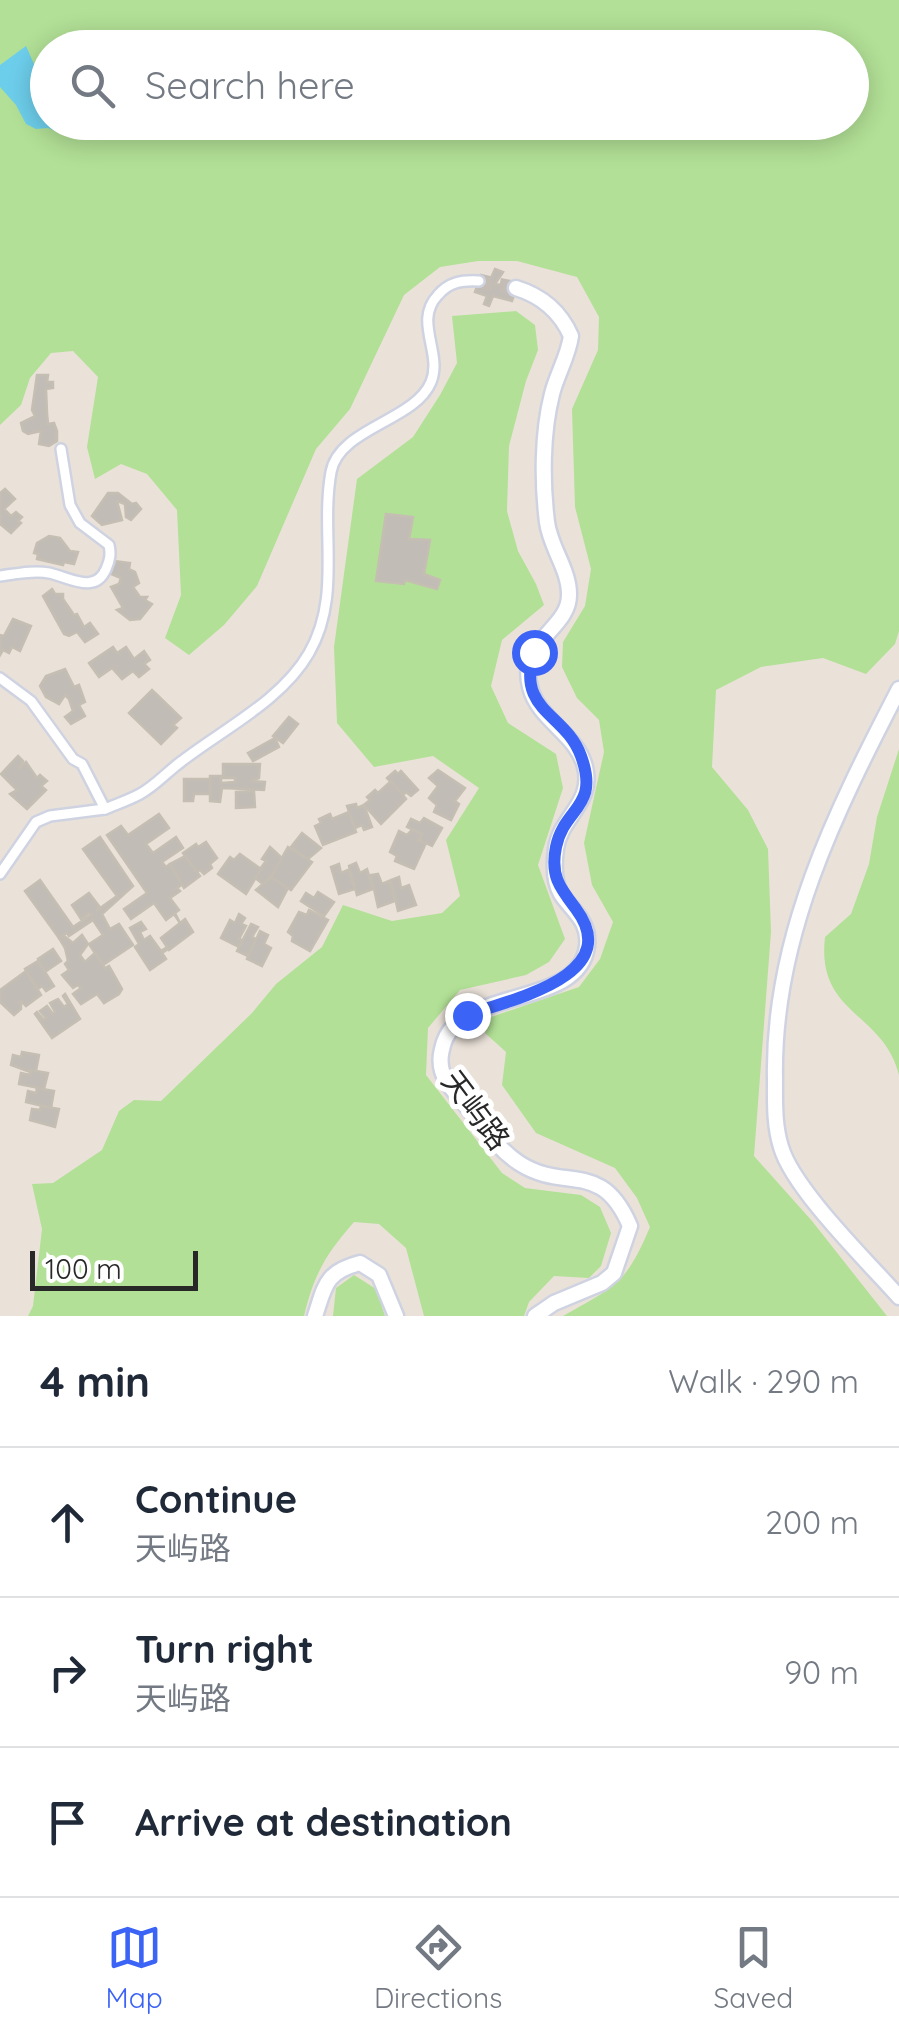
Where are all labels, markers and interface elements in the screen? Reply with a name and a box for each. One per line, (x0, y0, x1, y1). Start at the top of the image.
search box (30, 30, 869, 140)
icon: search (65, 58, 120, 113)
text: Search here (145, 61, 355, 109)
route start (512, 630, 558, 676)
route end (445, 993, 491, 1039)
street label: 天屿路 (434, 1063, 518, 1157)
scale bar (30, 1246, 198, 1290)
text: 100 m (45, 1251, 122, 1286)
text: 4 min (40, 1355, 150, 1408)
text: Walk · 290 m (668, 1361, 859, 1401)
text: Continue (135, 1475, 297, 1523)
icon: ahead (40, 1495, 95, 1550)
text: 200 m (765, 1502, 859, 1542)
text: 天屿路 (135, 1528, 231, 1568)
text: Turn right (135, 1625, 314, 1673)
icon: right (40, 1645, 95, 1700)
text: 90 m (784, 1652, 859, 1692)
text: 天屿路 (135, 1678, 231, 1718)
icon: arrive (40, 1795, 95, 1850)
text: Arrive at destination (135, 1798, 512, 1846)
tab: Map (106, 1920, 163, 2015)
tab: Directions (374, 1920, 502, 2015)
tab: Saved (714, 1920, 793, 2015)

